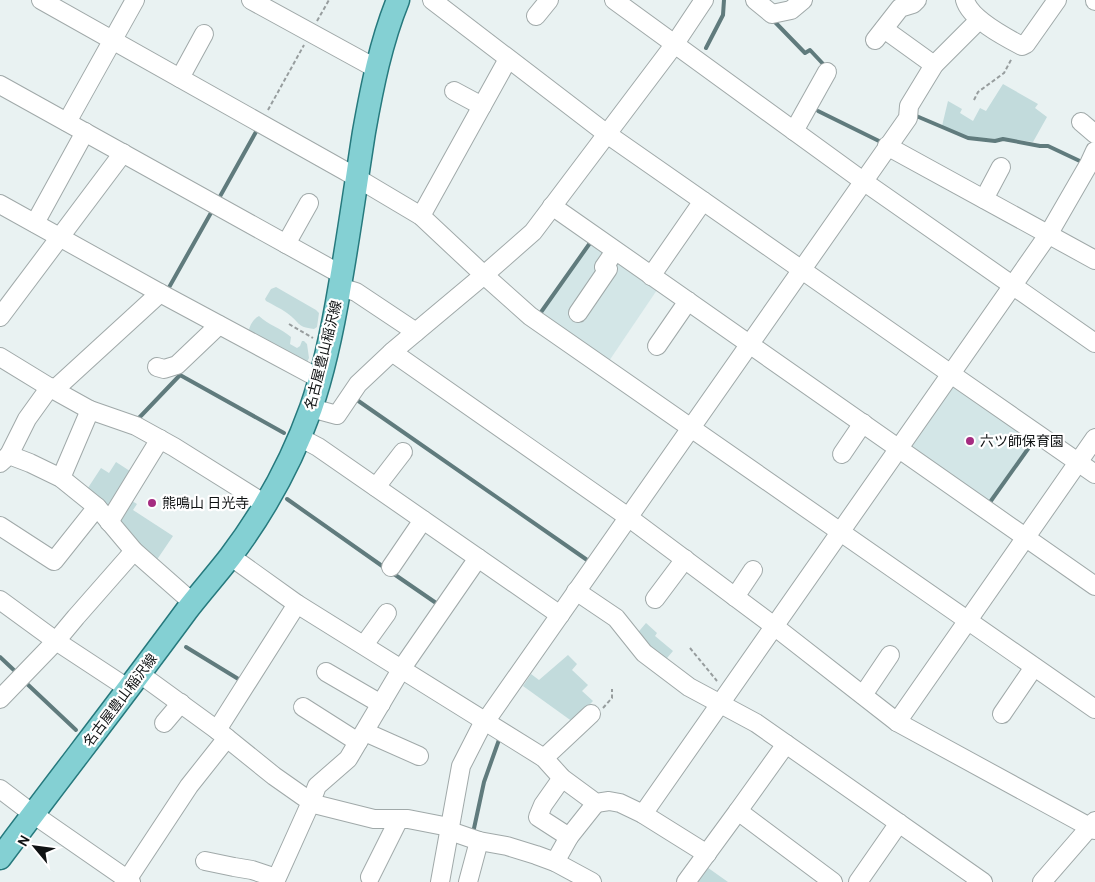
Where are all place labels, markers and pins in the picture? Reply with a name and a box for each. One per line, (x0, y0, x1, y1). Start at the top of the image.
place label: 六ツ師保育園 (980, 434, 1064, 451)
marker: 六ツ師保育園 (964, 435, 976, 447)
place label: 熊鳴山 日光寺 (162, 495, 249, 513)
marker: 熊鳴山 日光寺 (146, 497, 158, 509)

